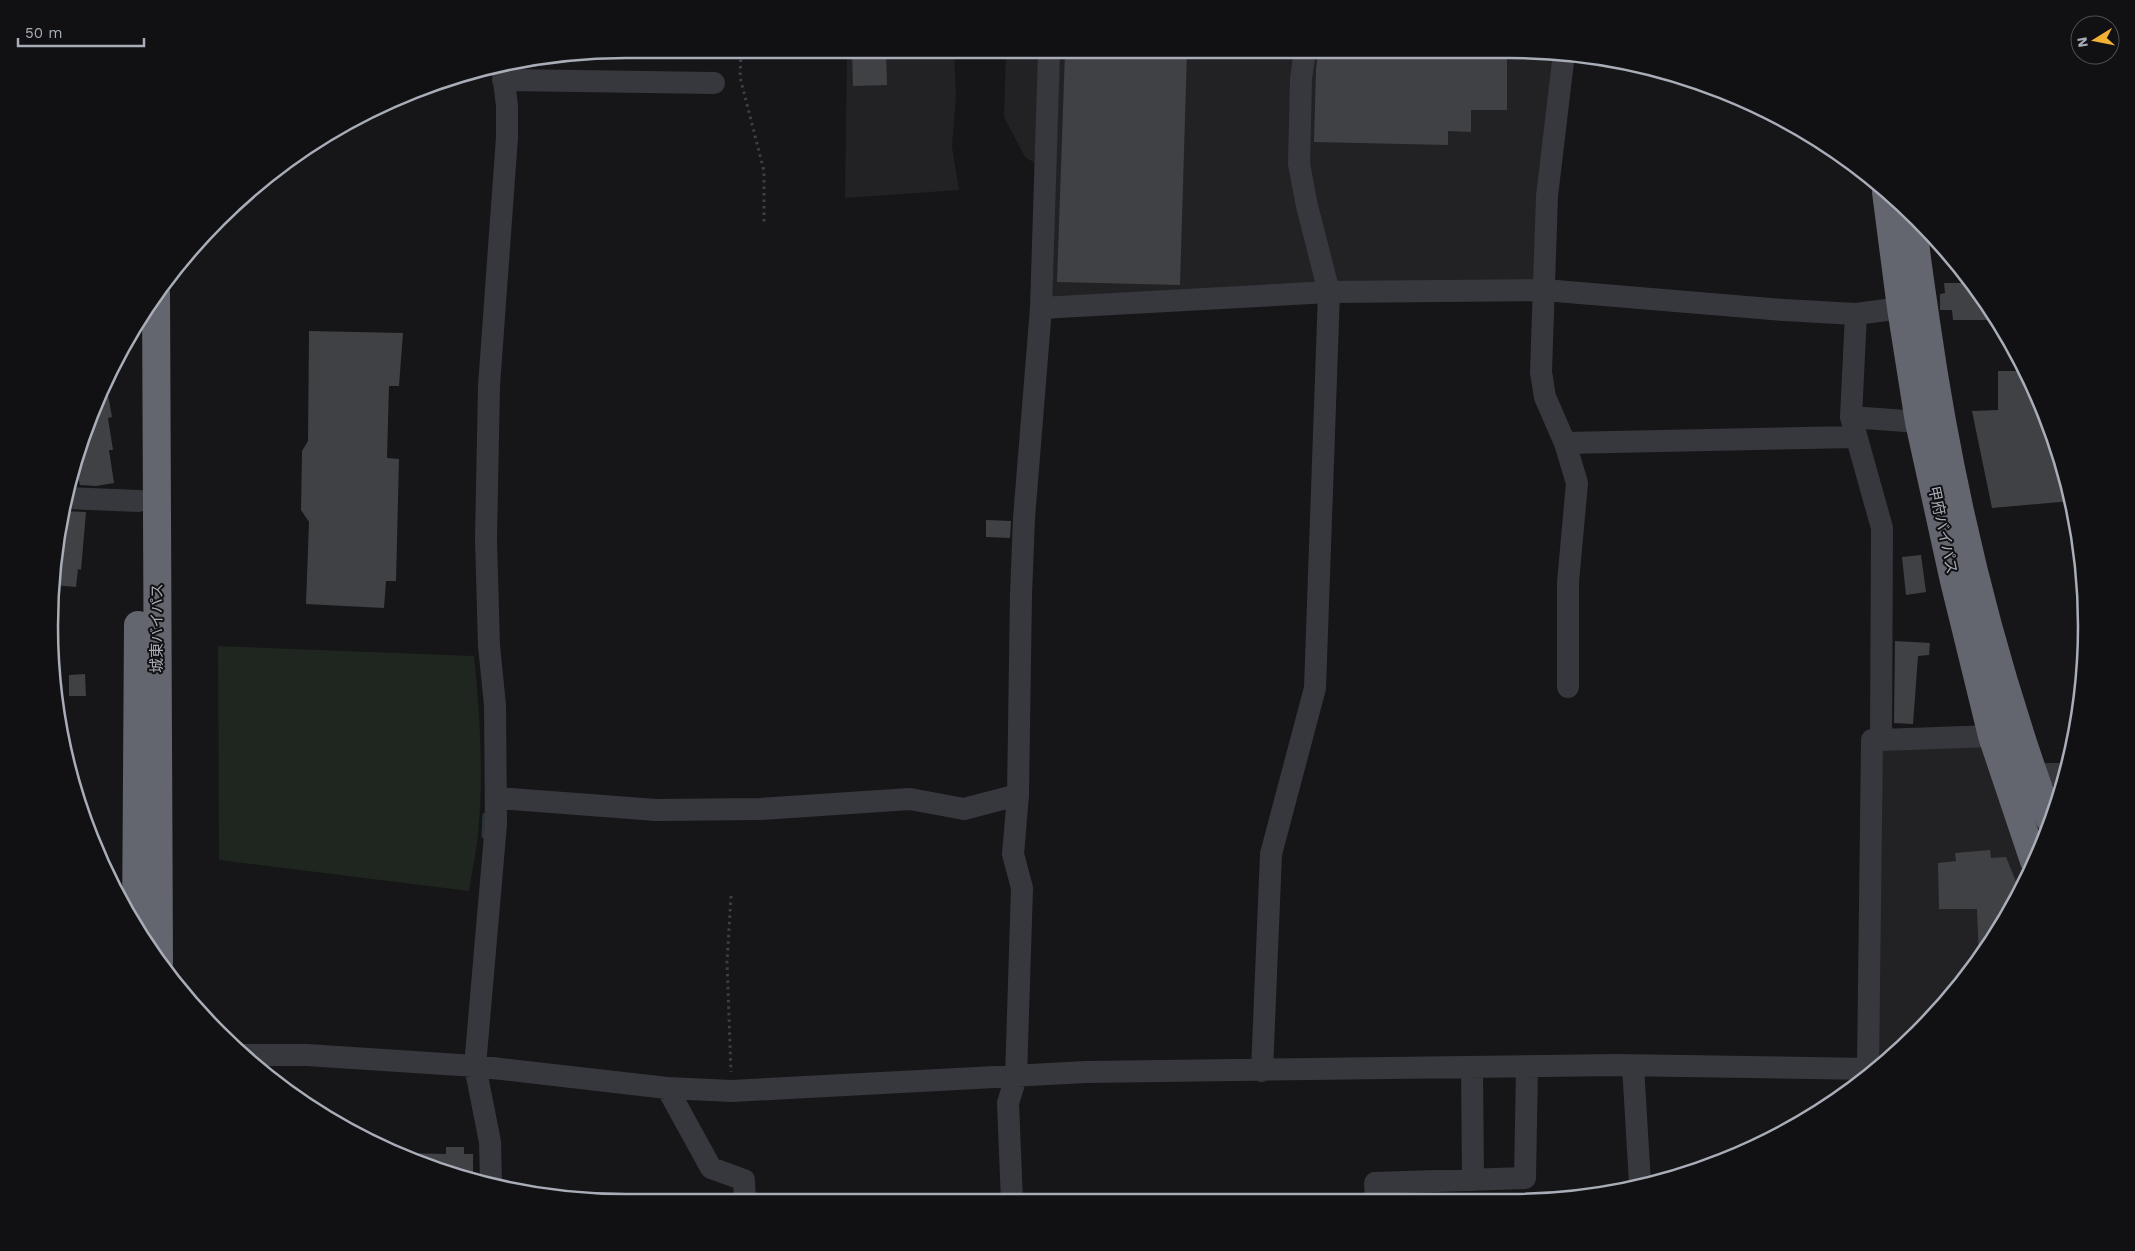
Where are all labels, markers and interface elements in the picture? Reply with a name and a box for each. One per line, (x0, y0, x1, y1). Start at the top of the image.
scale bar (18, 15, 144, 47)
north arrow (2070, 15, 2120, 65)
text: 50 m (25, 24, 62, 42)
text: N (2073, 36, 2091, 49)
street label: 甲府バイパス (1925, 484, 1961, 576)
street label: 城東バイパス (148, 583, 166, 673)

